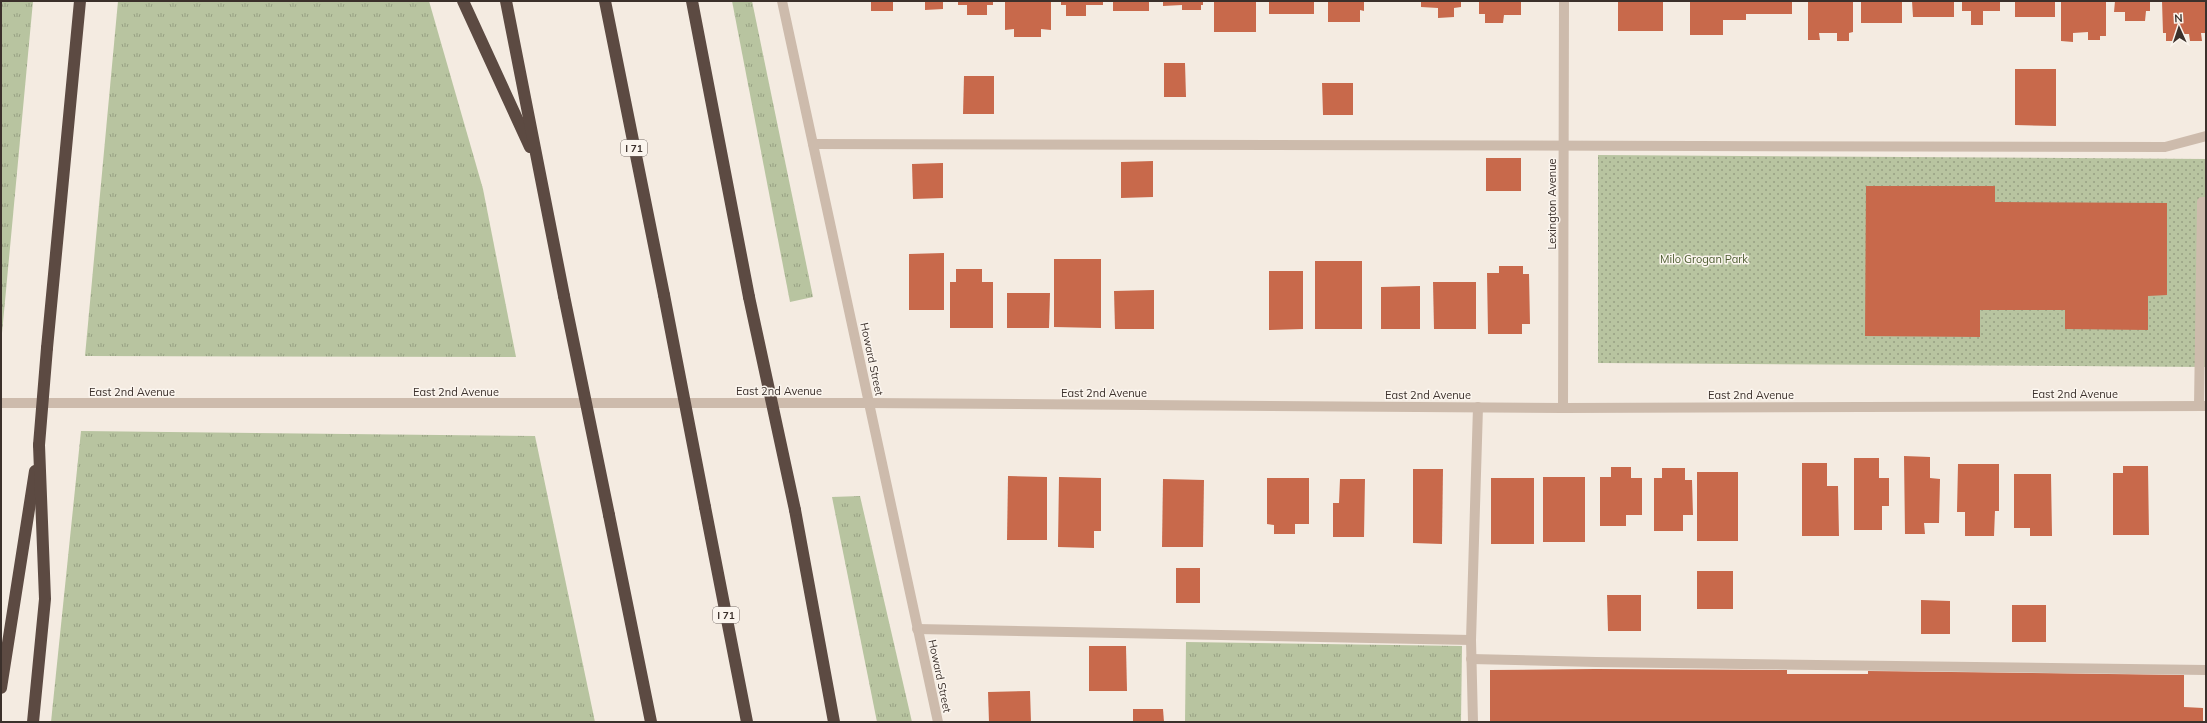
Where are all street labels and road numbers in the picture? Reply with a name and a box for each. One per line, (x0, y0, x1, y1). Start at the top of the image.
road number: I 71 (621, 140, 647, 156)
street label: Lexington Avenue (1545, 158, 1559, 250)
street label: Howard Street (857, 321, 887, 397)
street label: East 2nd Avenue (736, 384, 822, 398)
street label: East 2nd Avenue (89, 385, 175, 399)
street label: East 2nd Avenue (413, 385, 499, 399)
street label: East 2nd Avenue (1061, 386, 1147, 400)
street label: East 2nd Avenue (2032, 387, 2118, 401)
street label: East 2nd Avenue (1385, 388, 1471, 402)
street label: East 2nd Avenue (1708, 388, 1794, 402)
road number: I 71 (713, 607, 739, 623)
street label: Howard Street (925, 638, 955, 714)

